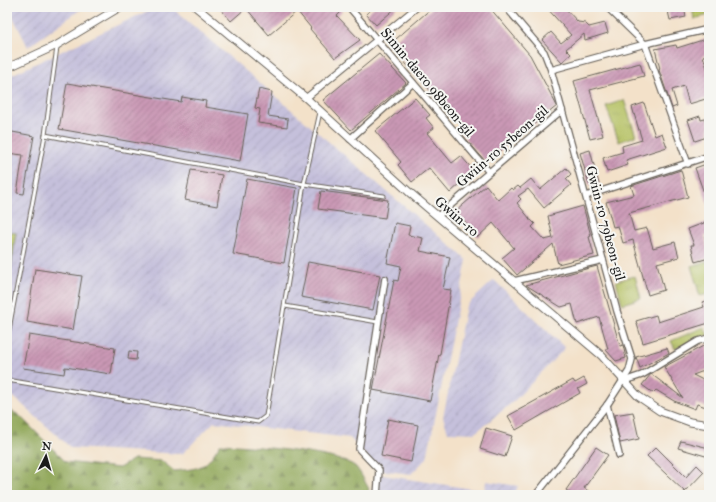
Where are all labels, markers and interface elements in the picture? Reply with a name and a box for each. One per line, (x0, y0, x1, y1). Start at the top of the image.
street label: Simin-daero 98beon-gil (377, 24, 478, 140)
street label: Gwiin-ro 55beon-gil (453, 102, 552, 191)
street label: Gwiin-ro 79beon-gil (582, 164, 629, 283)
street label: Gwiin-ro (431, 193, 482, 240)
north arrow (26, 436, 66, 476)
text: N (42, 440, 53, 453)

